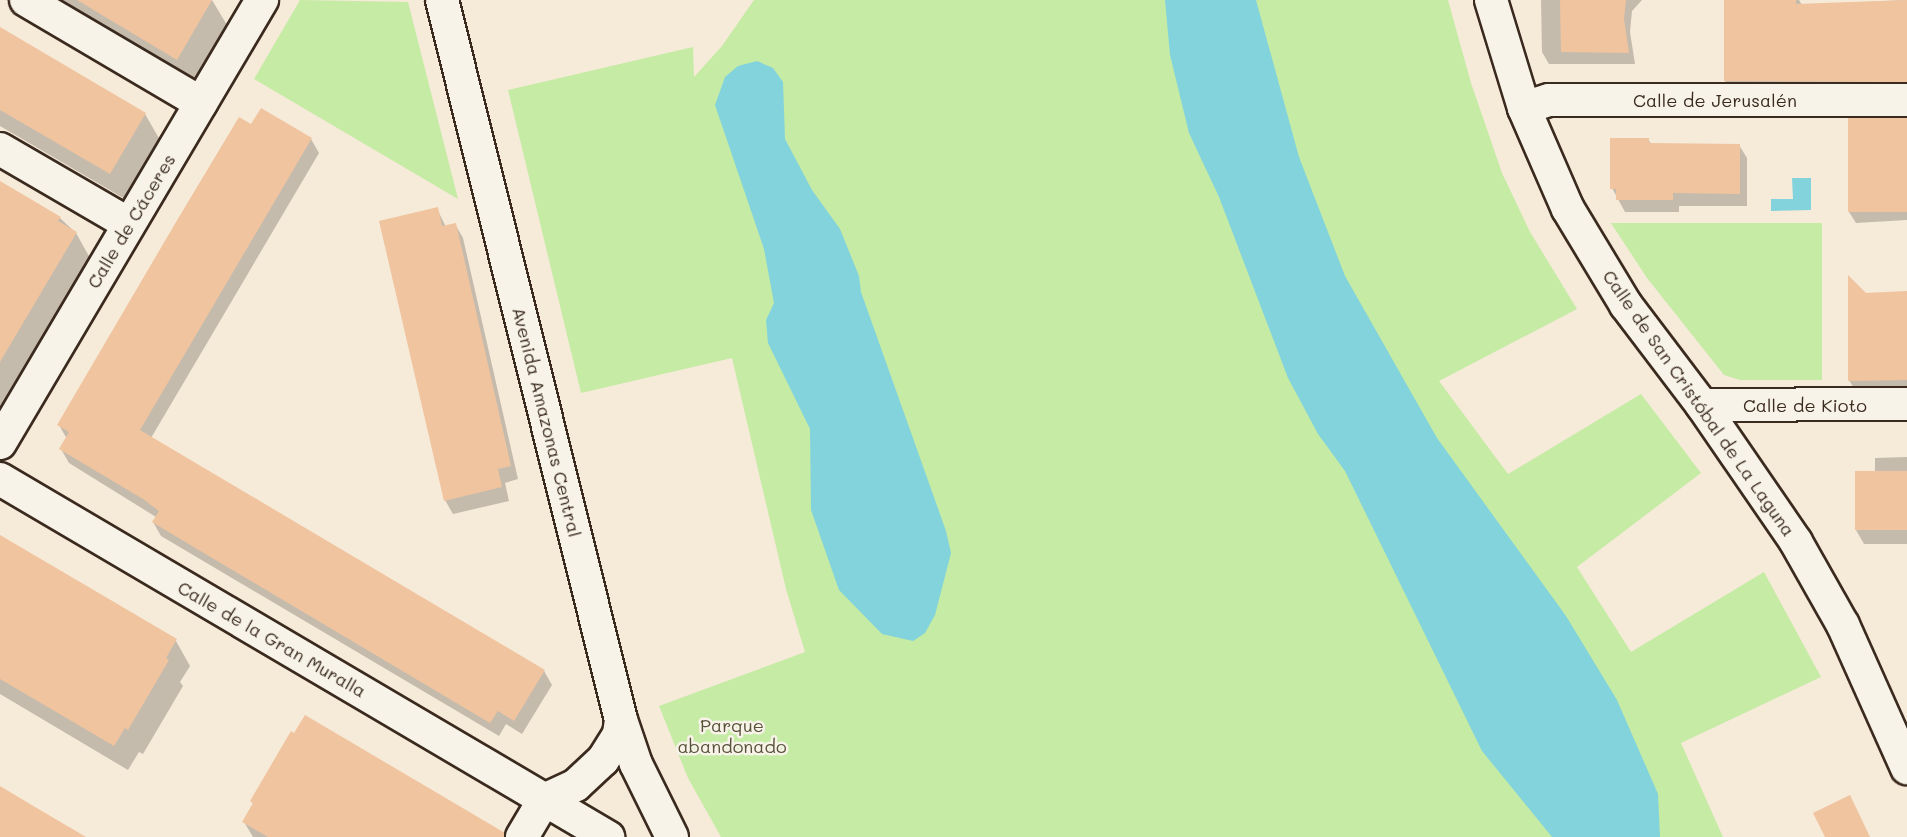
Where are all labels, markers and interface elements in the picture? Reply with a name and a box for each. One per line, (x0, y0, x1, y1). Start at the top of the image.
street label: Calle de Jerusalén (1633, 89, 1797, 111)
street label: Calle de Cáceres (82, 150, 180, 292)
street label: Calle de San Cristóbal de La Laguna (1598, 266, 1800, 540)
street label: Avenida Amazonas Central (508, 305, 586, 539)
street label: Calle de Kioto (1743, 394, 1867, 416)
street label: Calle de la Gran Muralla (174, 576, 370, 702)
park label: Parque abandonado (677, 715, 787, 758)

